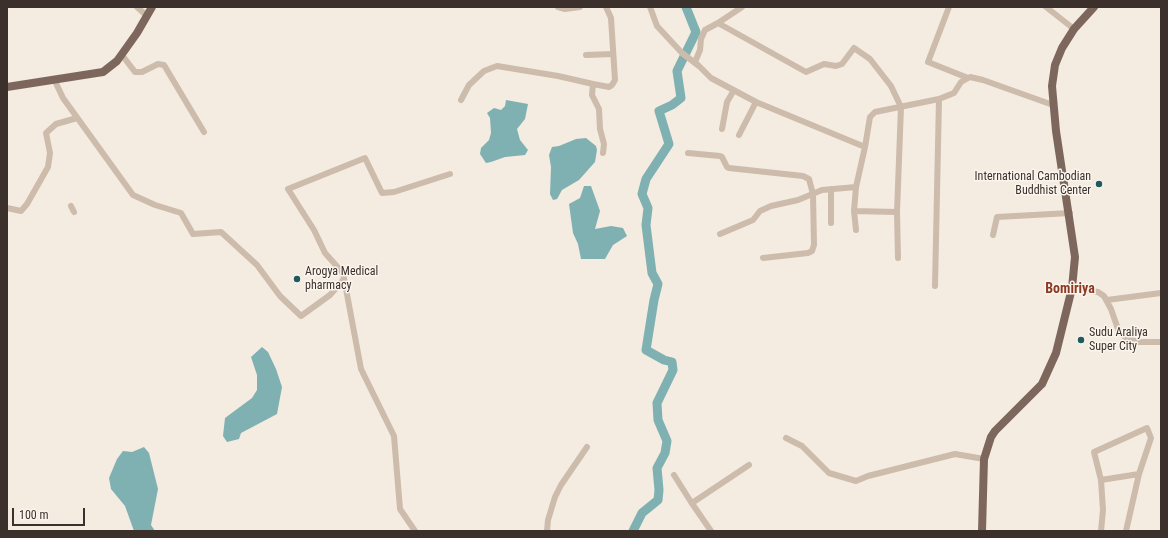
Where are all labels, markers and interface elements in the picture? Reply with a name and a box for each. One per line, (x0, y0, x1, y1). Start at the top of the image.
place label: International Cambodian Buddhist Center (975, 170, 1091, 198)
marker: International Cambodian Buddhist Center (1094, 179, 1104, 189)
place label: Arogya Medical pharmacy (305, 265, 378, 293)
marker: Arogya Medical pharmacy (292, 274, 302, 284)
district label: Bomiriya (1045, 281, 1095, 297)
place label: Sudu Araliya Super City (1089, 326, 1148, 354)
marker: Sudu Araliya Super City (1076, 335, 1086, 345)
scale bar (14, 500, 87, 526)
text: 100 m (19, 508, 49, 522)

